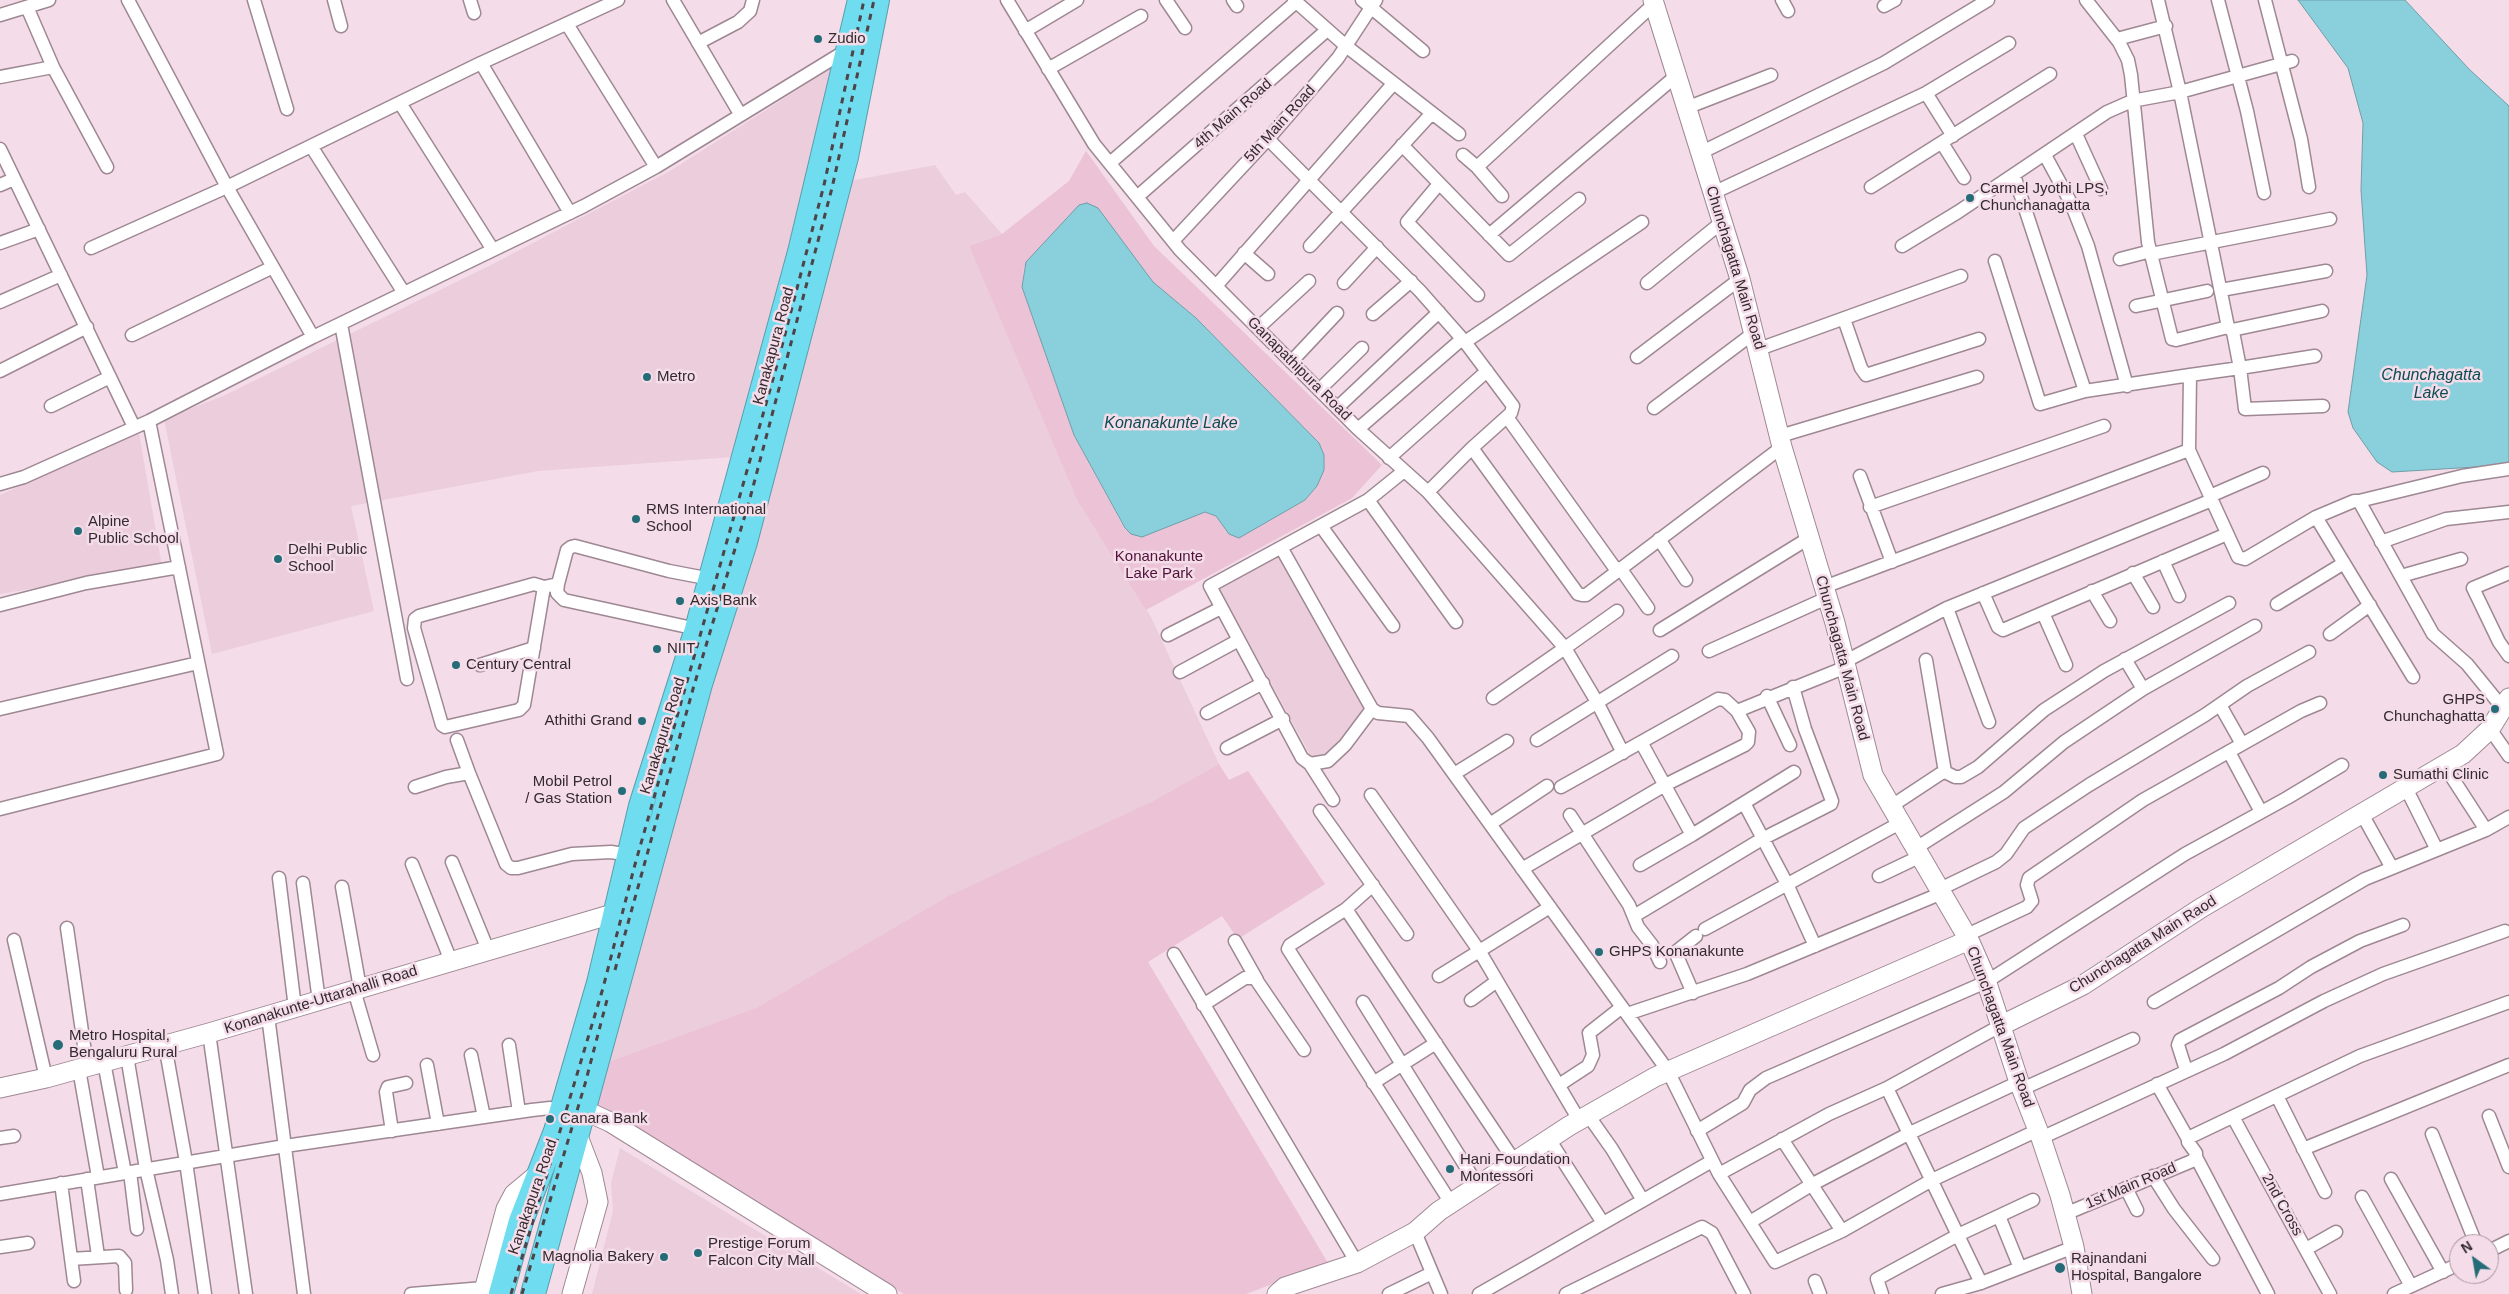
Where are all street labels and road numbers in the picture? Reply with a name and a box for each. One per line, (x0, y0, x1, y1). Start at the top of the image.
street label: 4th Main Road (1190, 75, 1276, 153)
street label: 5th Main Road (1241, 82, 1319, 166)
street label: Chunchagatta Main Road (1702, 184, 1768, 352)
street label: Kanakapura Road (750, 285, 798, 407)
street label: Ganapathipura Road (1243, 313, 1355, 425)
street label: Chunchagatta Main Road (1811, 574, 1873, 742)
street label: Kanakapura Road (637, 676, 689, 796)
street label: Chunchagatta Main Raod (2066, 892, 2220, 998)
street label: Chunchagatta Main Road (1962, 944, 2038, 1110)
street label: Konanakunte-Uttarahalli Road (222, 962, 420, 1038)
street label: Kanakapura Road (505, 1137, 561, 1257)
street label: 1st Main Road (2083, 1159, 2179, 1213)
street label: 2nd Cross (2258, 1171, 2306, 1239)

